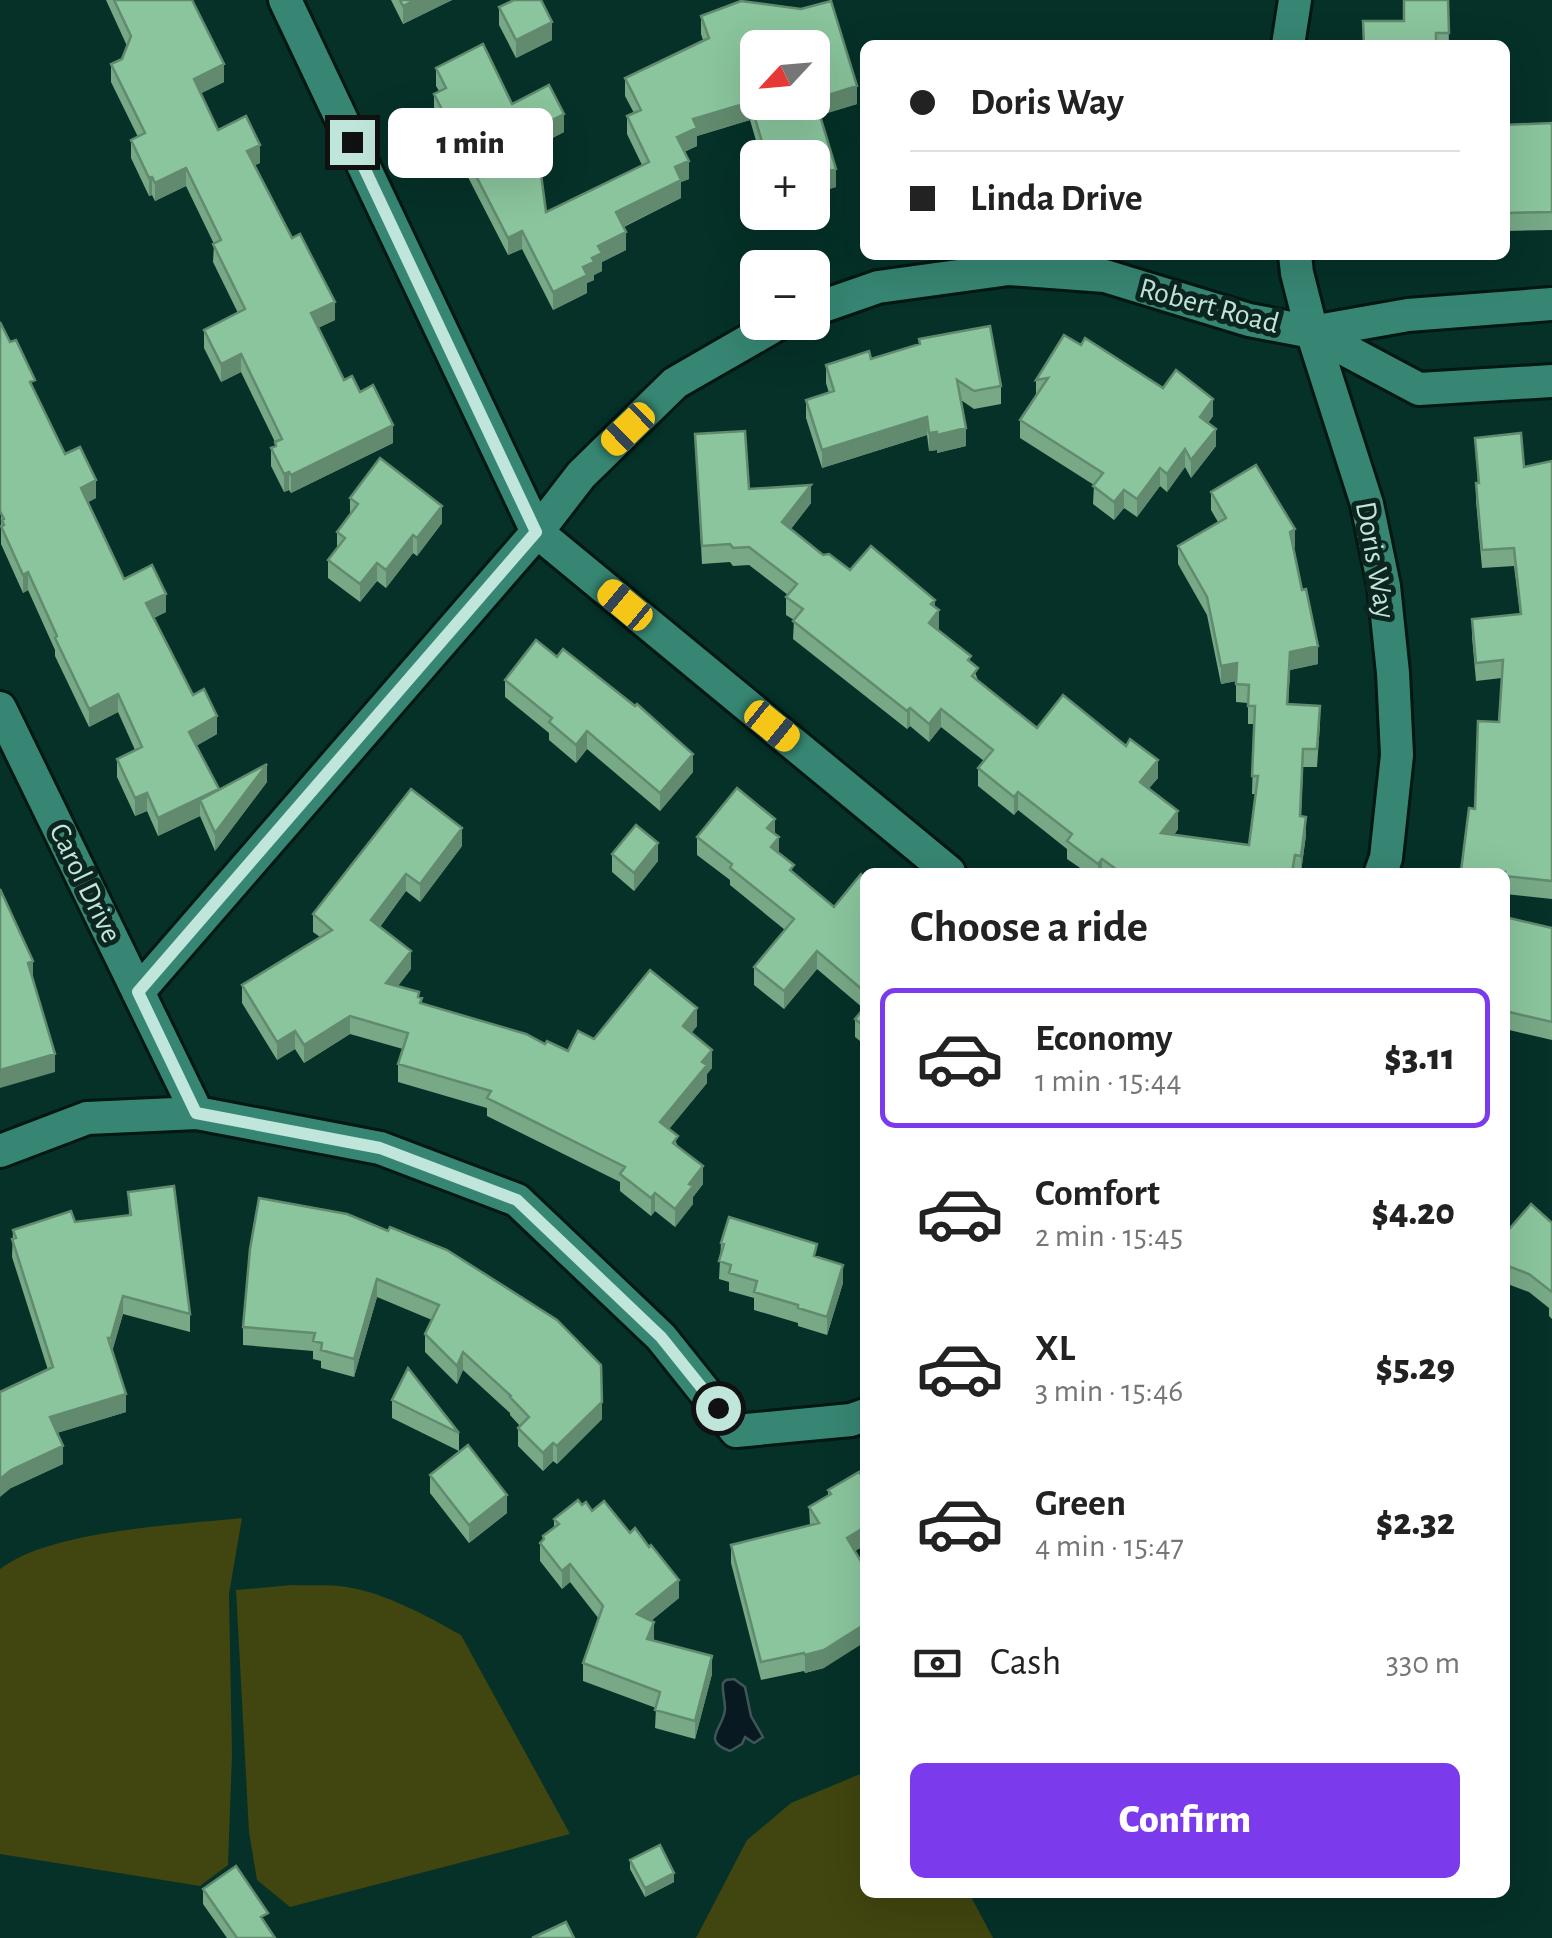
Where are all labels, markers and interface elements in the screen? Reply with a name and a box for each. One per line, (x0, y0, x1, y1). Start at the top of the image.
north arrow (740, 30, 830, 120)
map controls (740, 30, 830, 340)
text: Doris Way (970, 84, 1124, 122)
callout: 1 min (387, 107, 552, 177)
route end (330, 120, 375, 165)
text: 1 min (436, 127, 505, 159)
button: + (740, 140, 830, 230)
text: Linda Drive (970, 180, 1143, 218)
button: − (740, 250, 830, 340)
street label: Robert Road (1136, 273, 1282, 339)
car (596, 397, 660, 461)
street label: Doris Way (1350, 499, 1400, 621)
car (592, 574, 658, 636)
car (739, 695, 805, 757)
street label: Carol Drive (43, 819, 127, 947)
text: Choose a ride (910, 905, 1148, 950)
icon: car (915, 1013, 1005, 1103)
text: Economy (1035, 1020, 1173, 1058)
text: $3.11 (1384, 1039, 1455, 1077)
text: 1 min · 15:44 (1035, 1065, 1182, 1097)
icon: car (915, 1168, 1005, 1258)
text: Comfort (1035, 1175, 1160, 1213)
text: $4.20 (1372, 1194, 1455, 1232)
text: 2 min · 15:45 (1035, 1220, 1183, 1252)
icon: car (915, 1323, 1005, 1413)
text: XL (1035, 1330, 1075, 1368)
text: $5.29 (1376, 1349, 1455, 1387)
text: 3 min · 15:46 (1035, 1375, 1183, 1407)
route start (696, 1386, 741, 1431)
icon: car (915, 1478, 1005, 1568)
text: Green (1035, 1485, 1126, 1523)
text: $2.32 (1376, 1504, 1455, 1542)
text: 4 min · 15:47 (1035, 1530, 1184, 1562)
icon: cash (910, 1636, 965, 1691)
text: Cash (990, 1644, 1061, 1682)
text: 330 m (1386, 1647, 1460, 1679)
button: Confirm (910, 1763, 1460, 1878)

